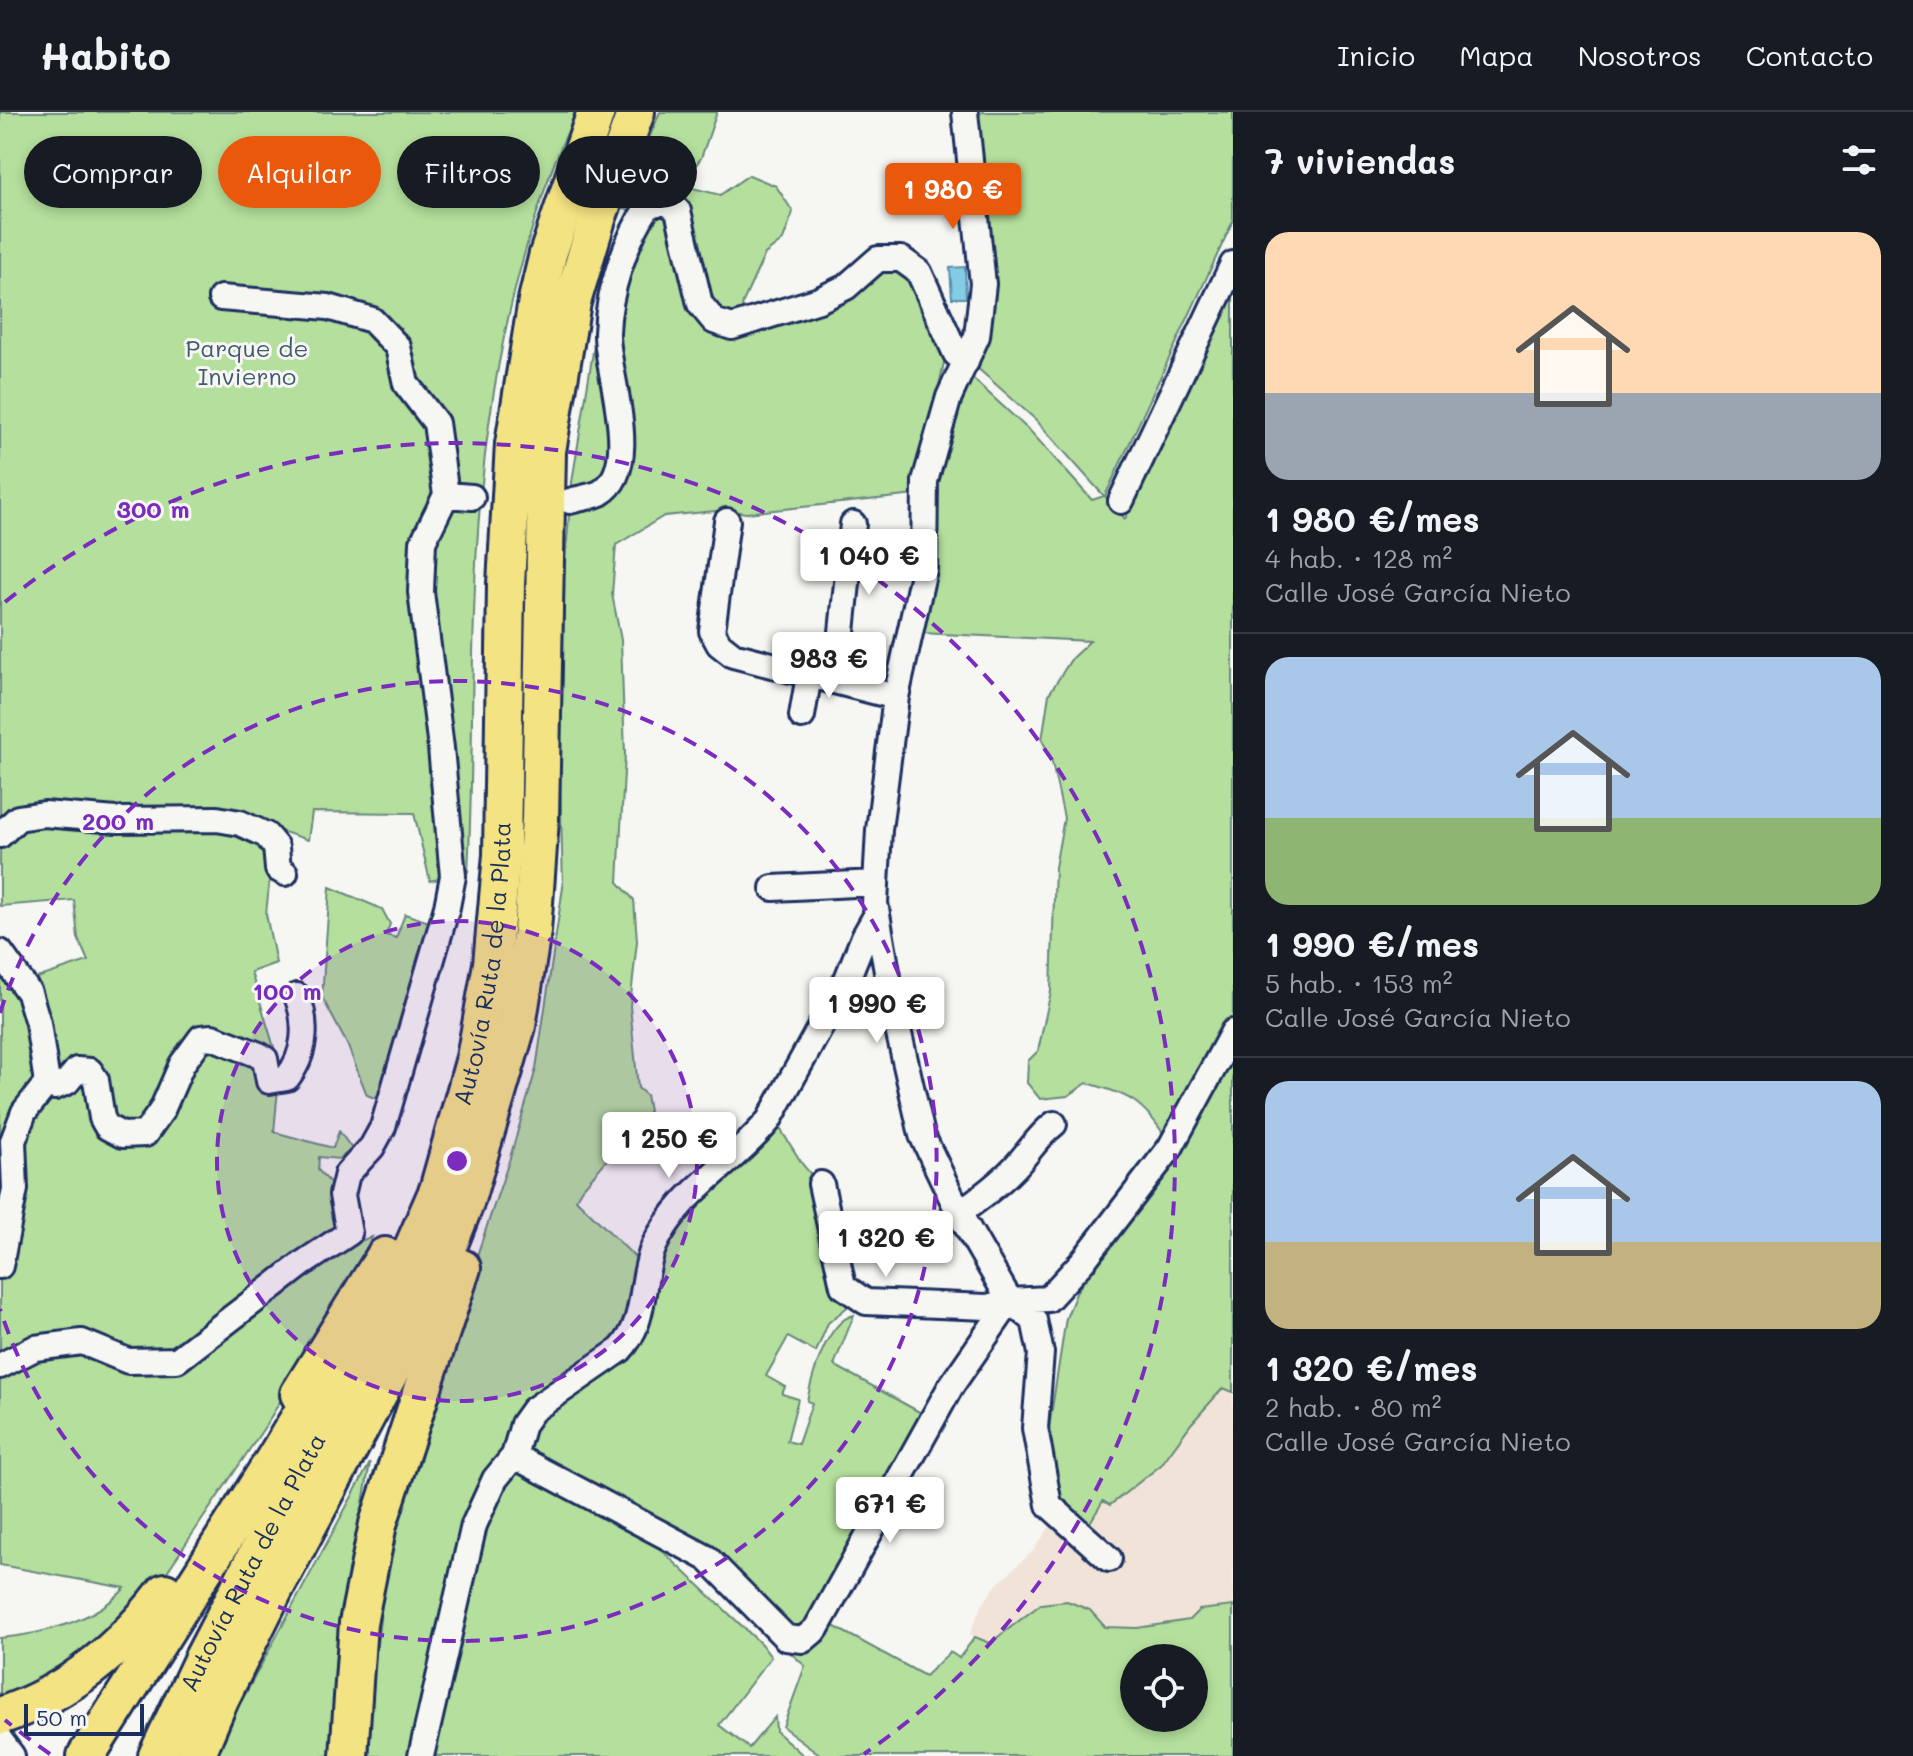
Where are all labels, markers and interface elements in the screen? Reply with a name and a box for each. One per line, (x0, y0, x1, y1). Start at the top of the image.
text: Habito (40, 30, 171, 80)
text: Inicio (1337, 37, 1415, 73)
text: Mapa (1459, 37, 1534, 73)
text: Nosotros (1578, 37, 1702, 73)
text: Contacto (1746, 37, 1873, 73)
chip: Comprar (24, 136, 202, 208)
chip: Alquilar (218, 136, 381, 208)
chip: Filtros (397, 136, 540, 208)
chip: Nuevo (556, 136, 697, 208)
text: 7 viviendas (1265, 138, 1455, 183)
icon: filters (1837, 138, 1881, 182)
pin: 1 980 € (879, 163, 1027, 231)
text: 1 980 € (903, 172, 1003, 206)
icon: home (1501, 284, 1645, 428)
park label: Parque de Invierno (186, 332, 308, 391)
text: 300 m (117, 493, 189, 524)
text: 1 980 €/mes (1265, 496, 1480, 541)
pin: 1 040 € (795, 529, 943, 597)
text: 1 040 € (818, 538, 920, 572)
text: 4 hab. · 128 m² (1265, 541, 1452, 575)
text: Calle José García Nieto (1265, 575, 1571, 609)
pin: 983 € (773, 632, 885, 700)
text: 983 € (790, 641, 868, 675)
icon: home (1501, 709, 1645, 853)
text: 200 m (82, 805, 154, 836)
street label: Autovía Ruta de la Plata (445, 822, 516, 1109)
text: 1 990 €/mes (1265, 921, 1479, 966)
text: 5 hab. · 153 m² (1265, 966, 1452, 1000)
text: 100 m (252, 975, 322, 1006)
pin: 1 990 € (803, 977, 951, 1045)
text: 1 990 € (827, 986, 927, 1020)
text: Calle José García Nieto (1265, 1000, 1571, 1034)
pin: 1 250 € (595, 1112, 743, 1180)
text: 1 250 € (620, 1121, 718, 1155)
icon: home (1501, 1133, 1645, 1277)
centre of rings (443, 1147, 471, 1175)
pin: 1 320 € (812, 1211, 960, 1279)
text: 1 320 € (837, 1220, 935, 1254)
text: 1 320 €/mes (1265, 1345, 1478, 1390)
text: 2 hab. · 80 m² (1265, 1390, 1442, 1424)
text: Calle José García Nieto (1265, 1424, 1571, 1458)
street label: Autovía Ruta de la Plata (172, 1427, 332, 1696)
pin: 671 € (834, 1477, 946, 1545)
text: 671 € (854, 1486, 926, 1520)
map controls (1120, 1644, 1208, 1732)
button: locate (1120, 1644, 1208, 1732)
scale bar (24, 1700, 144, 1736)
text: 50 m (36, 1703, 87, 1732)

